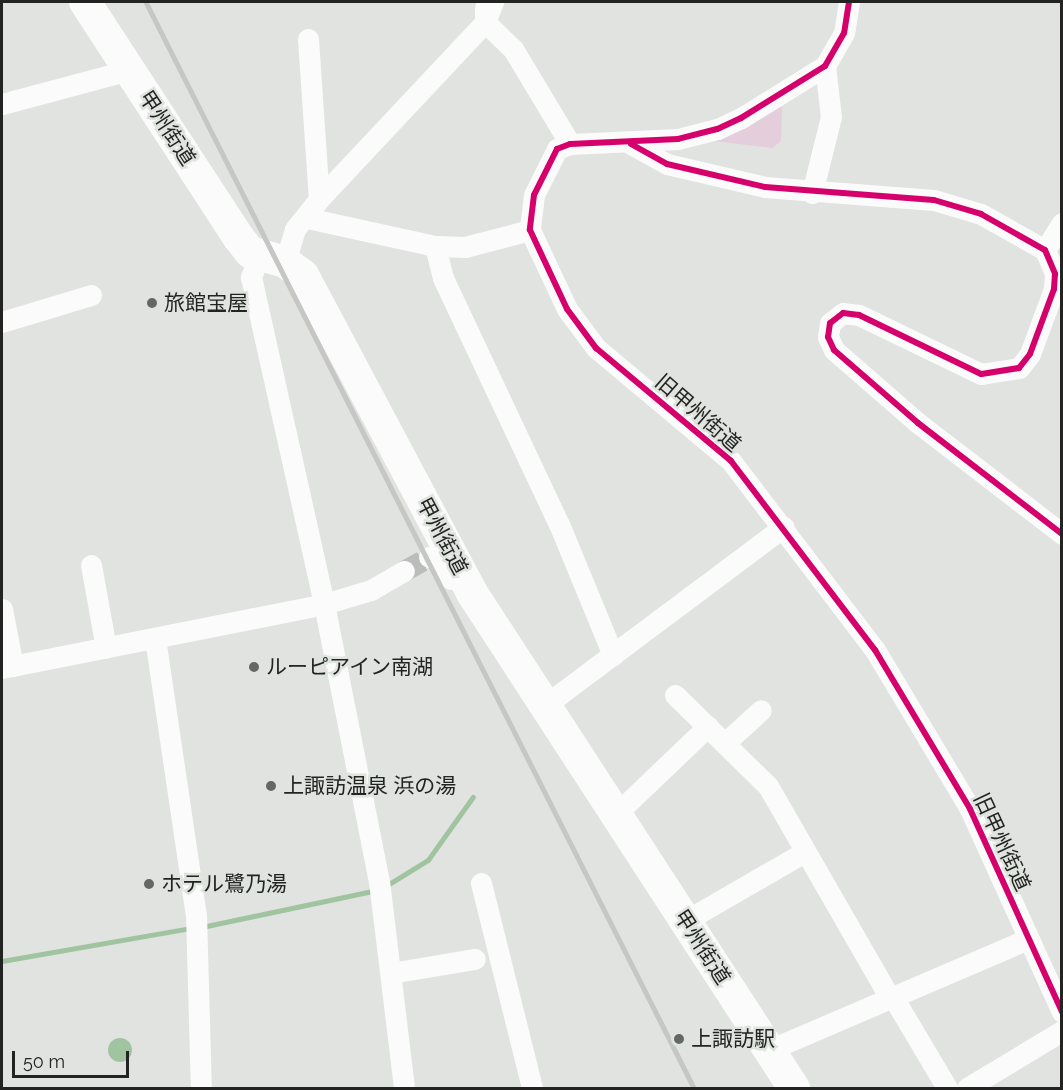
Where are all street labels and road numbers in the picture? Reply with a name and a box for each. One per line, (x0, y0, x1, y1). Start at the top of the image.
street label: 甲州街道 (134, 86, 200, 170)
street label: 旧甲州街道 (650, 369, 746, 457)
street label: 甲州街道 (411, 493, 473, 579)
street label: 旧甲州街道 (968, 789, 1036, 895)
street label: 甲州街道 (669, 905, 735, 989)

